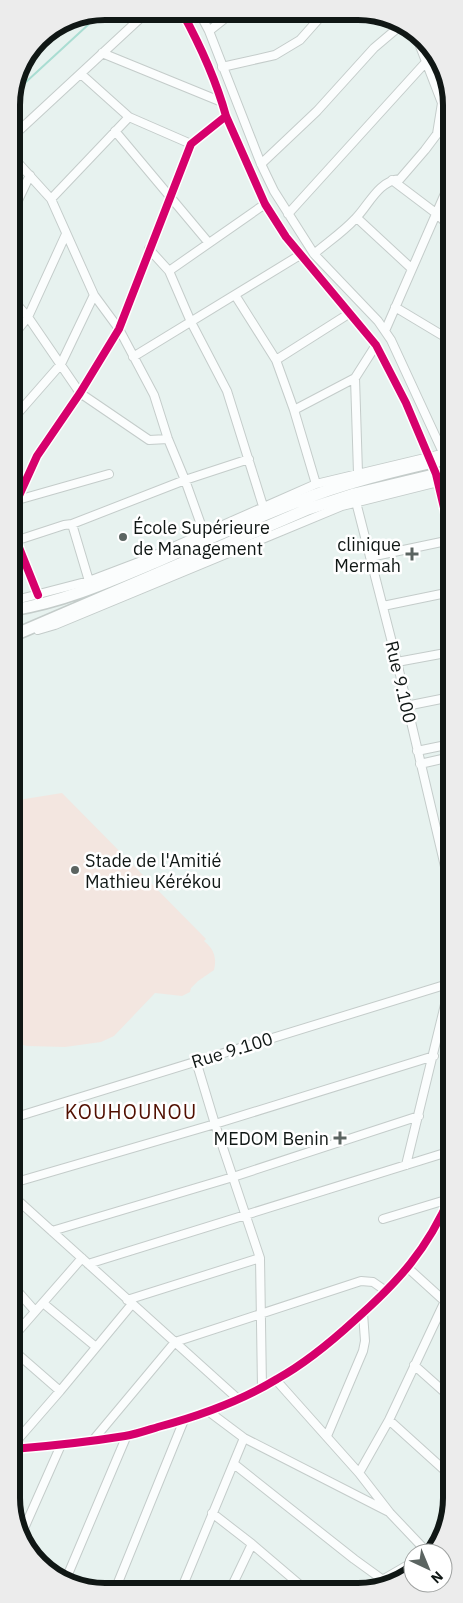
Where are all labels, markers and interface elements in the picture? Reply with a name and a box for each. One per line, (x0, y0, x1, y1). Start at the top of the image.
place label: École Supérieure de Management (133, 516, 270, 560)
marker: École Supérieure de Management (117, 531, 129, 543)
place label: clinique Mermah (334, 533, 401, 577)
marker: clinique Mermah (405, 547, 419, 561)
street label: Rue 9.100 (380, 638, 422, 726)
place label: Stade de l'Amitié Mathieu Kérékou (85, 849, 221, 893)
marker: Stade de l'Amitié Mathieu Kérékou (69, 864, 81, 876)
street label: Rue 9.100 (188, 1027, 276, 1073)
district label: KOUHOUNOU (65, 1098, 197, 1125)
place label: MEDOM Benin (214, 1127, 329, 1150)
marker: MEDOM Benin (333, 1131, 347, 1145)
north arrow (403, 1543, 453, 1593)
text: N (427, 1567, 447, 1587)

